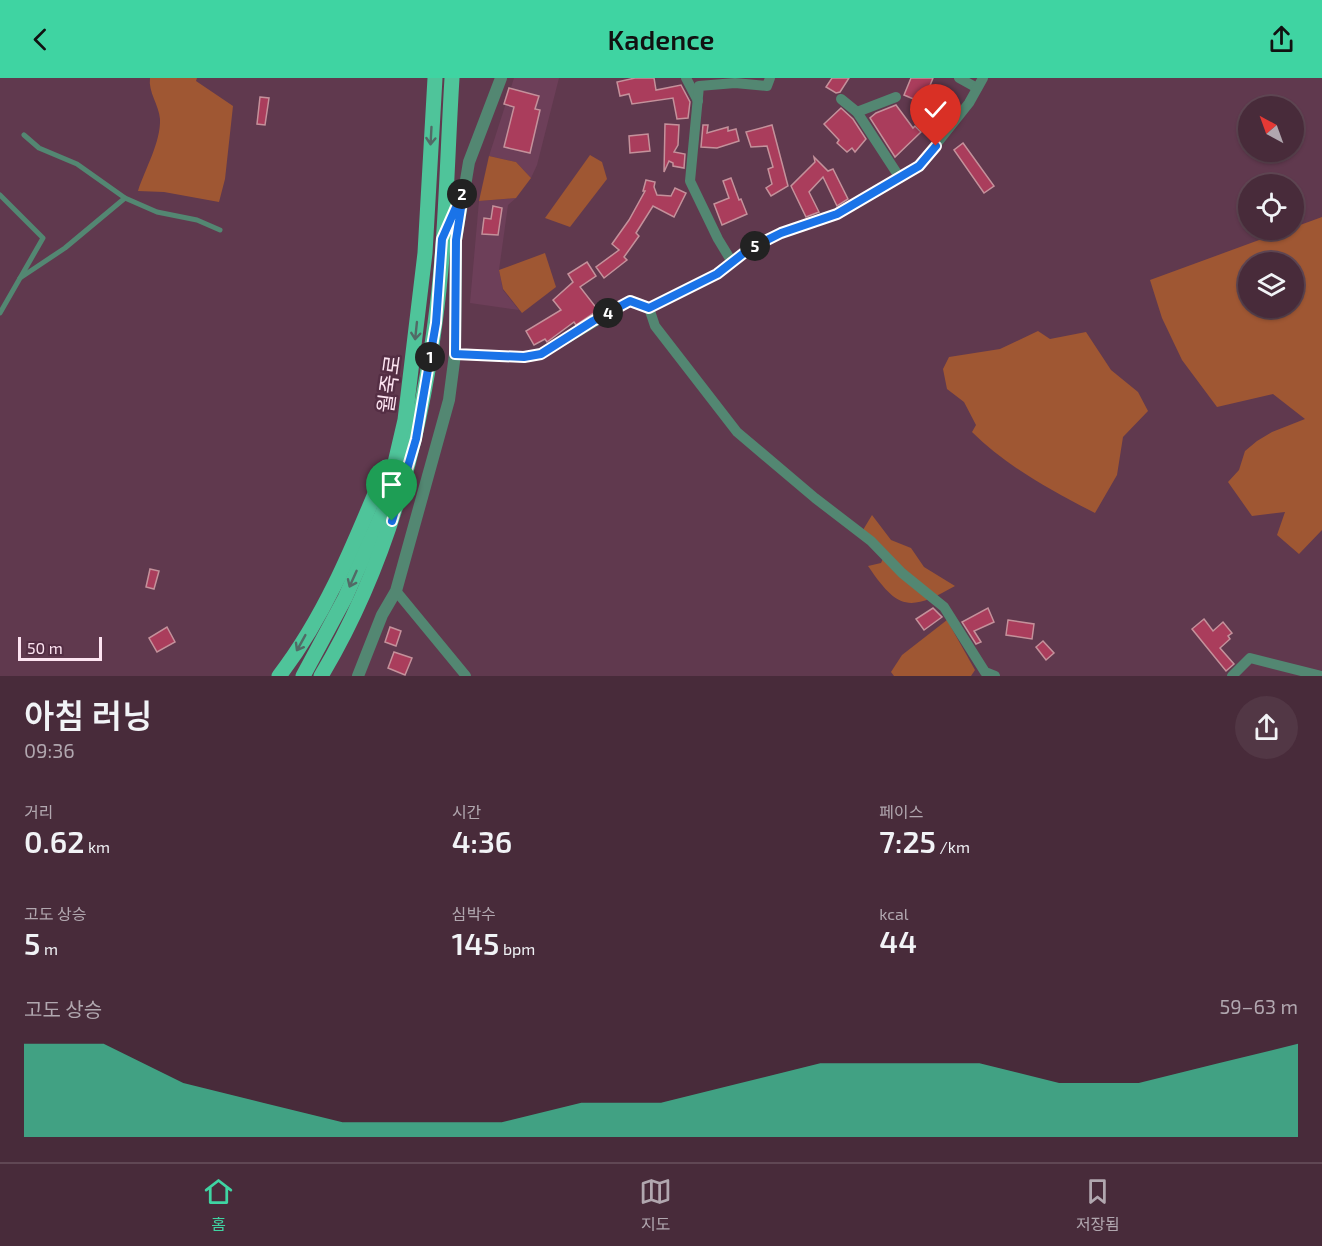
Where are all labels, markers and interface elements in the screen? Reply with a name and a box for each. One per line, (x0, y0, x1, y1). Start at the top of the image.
icon: back (24, 23, 57, 56)
text: Kadence (608, 23, 714, 55)
icon: share (1265, 23, 1298, 56)
pin (910, 84, 961, 146)
icon: check (919, 93, 952, 126)
north arrow (1238, 96, 1304, 162)
map controls (1238, 96, 1304, 318)
one-way arrow (426, 126, 437, 146)
button: locate (1238, 174, 1304, 240)
pin: 2 (447, 179, 477, 209)
text: 2 (457, 184, 467, 203)
pin: 5 (740, 231, 770, 261)
text: 5 (751, 236, 759, 255)
button: layers (1238, 252, 1304, 318)
pin: 4 (593, 298, 623, 328)
text: 4 (603, 303, 613, 322)
one-way arrow (410, 320, 421, 340)
pin: 1 (415, 342, 445, 372)
text: 1 (427, 347, 433, 366)
street label: 월죽로 (372, 354, 404, 414)
pin (366, 459, 417, 521)
icon: arrive (375, 468, 408, 501)
one-way arrow (347, 569, 358, 588)
scale bar (18, 634, 102, 662)
one-way arrow (295, 634, 306, 652)
text: 50 m (27, 638, 63, 657)
text: 아침 러닝 (24, 695, 153, 735)
button: share (1235, 696, 1298, 759)
text: 09:36 (24, 738, 75, 762)
text: 거리 (24, 802, 53, 821)
text: 시간 (452, 802, 481, 821)
text: 페이스 (879, 802, 924, 821)
text: 0.62 (24, 823, 84, 859)
text: 4:36 (452, 823, 512, 859)
text: 7:25 (879, 823, 936, 859)
text: km (84, 837, 110, 856)
text: /km (936, 837, 970, 856)
text: 고도 상승 (24, 904, 86, 923)
text: 심박수 (452, 904, 496, 923)
text: kcal (879, 904, 909, 923)
text: 44 (879, 923, 917, 959)
text: 5 (24, 925, 40, 961)
text: 145 (452, 925, 499, 961)
text: m (40, 939, 58, 958)
text: bpm (499, 939, 535, 958)
text: 59–63 m (1219, 994, 1298, 1018)
text: 고도 상승 (24, 997, 102, 1021)
tab: 홈 (202, 1175, 235, 1235)
tab: 지도 (639, 1175, 672, 1235)
tab: 저장됨 (1076, 1175, 1120, 1235)

